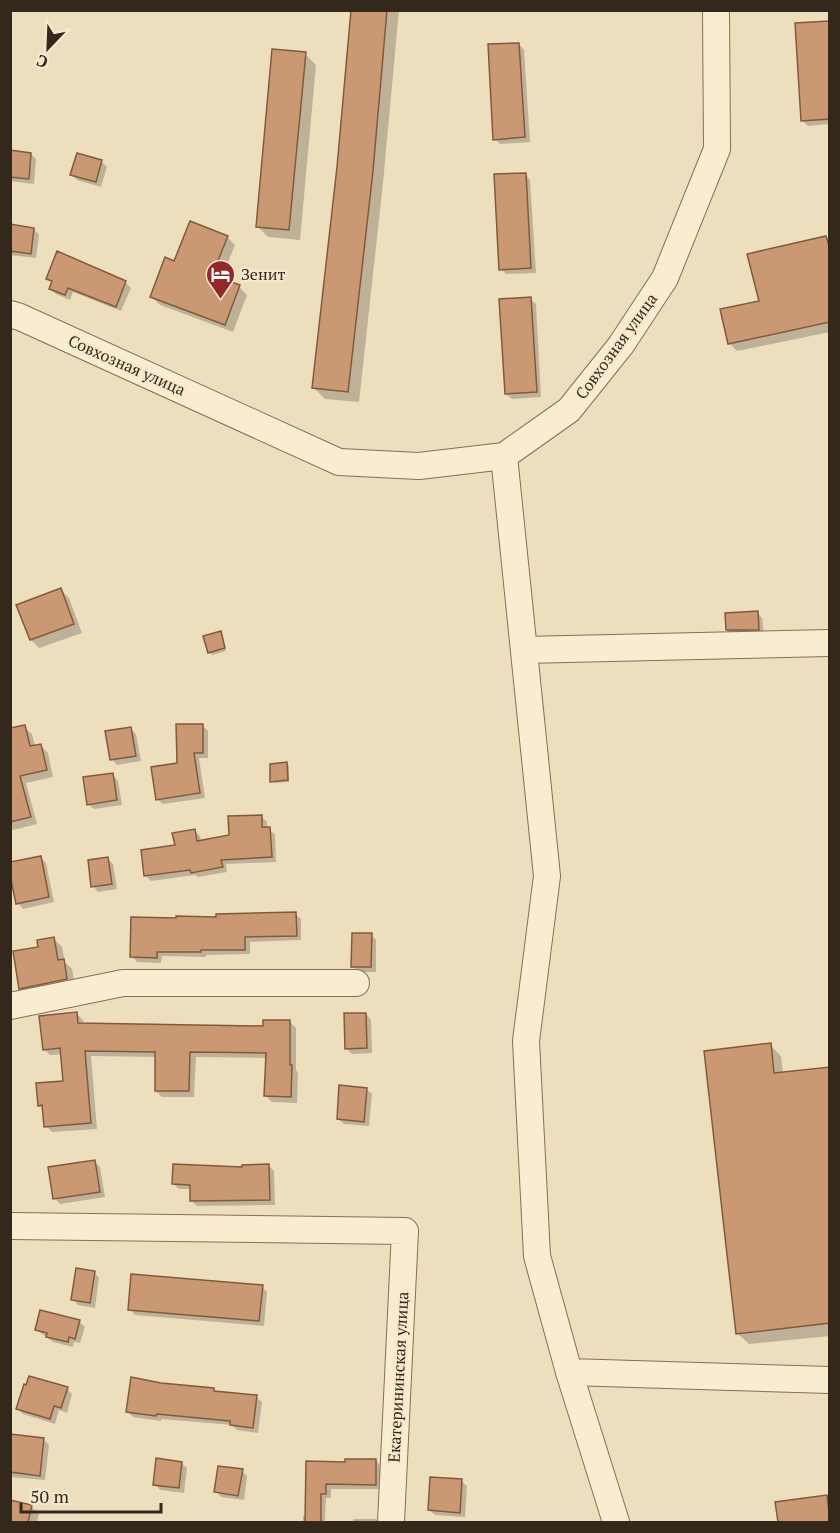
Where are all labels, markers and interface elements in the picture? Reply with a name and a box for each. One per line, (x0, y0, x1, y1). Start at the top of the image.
north arrow (18, 18, 78, 78)
text: С (33, 50, 51, 74)
hotel icon: Зенит (204, 258, 236, 300)
place label: Зенит (241, 263, 285, 285)
street label: Совхозная улица (570, 289, 662, 403)
street label: Совхозная улица (65, 329, 189, 401)
street label: Екатерининская улица (383, 1291, 413, 1463)
scale bar (21, 1476, 160, 1514)
text: 50 m (30, 1484, 70, 1508)

